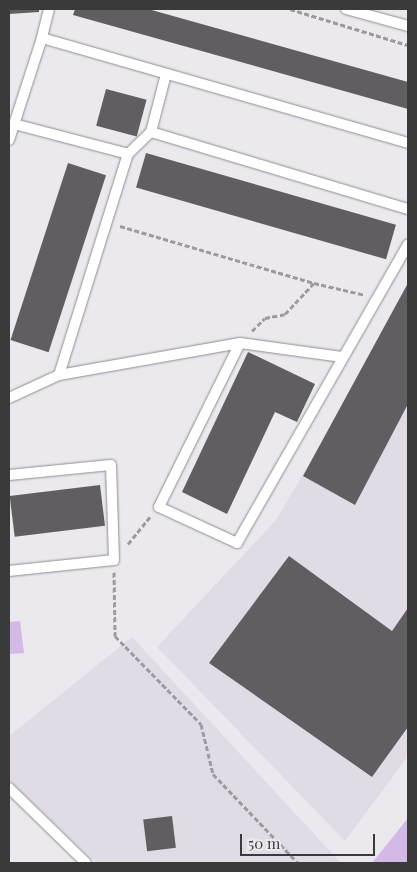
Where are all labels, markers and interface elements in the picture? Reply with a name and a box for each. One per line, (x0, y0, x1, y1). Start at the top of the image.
scale bar (242, 824, 377, 856)
text: 50 m (248, 833, 280, 853)

